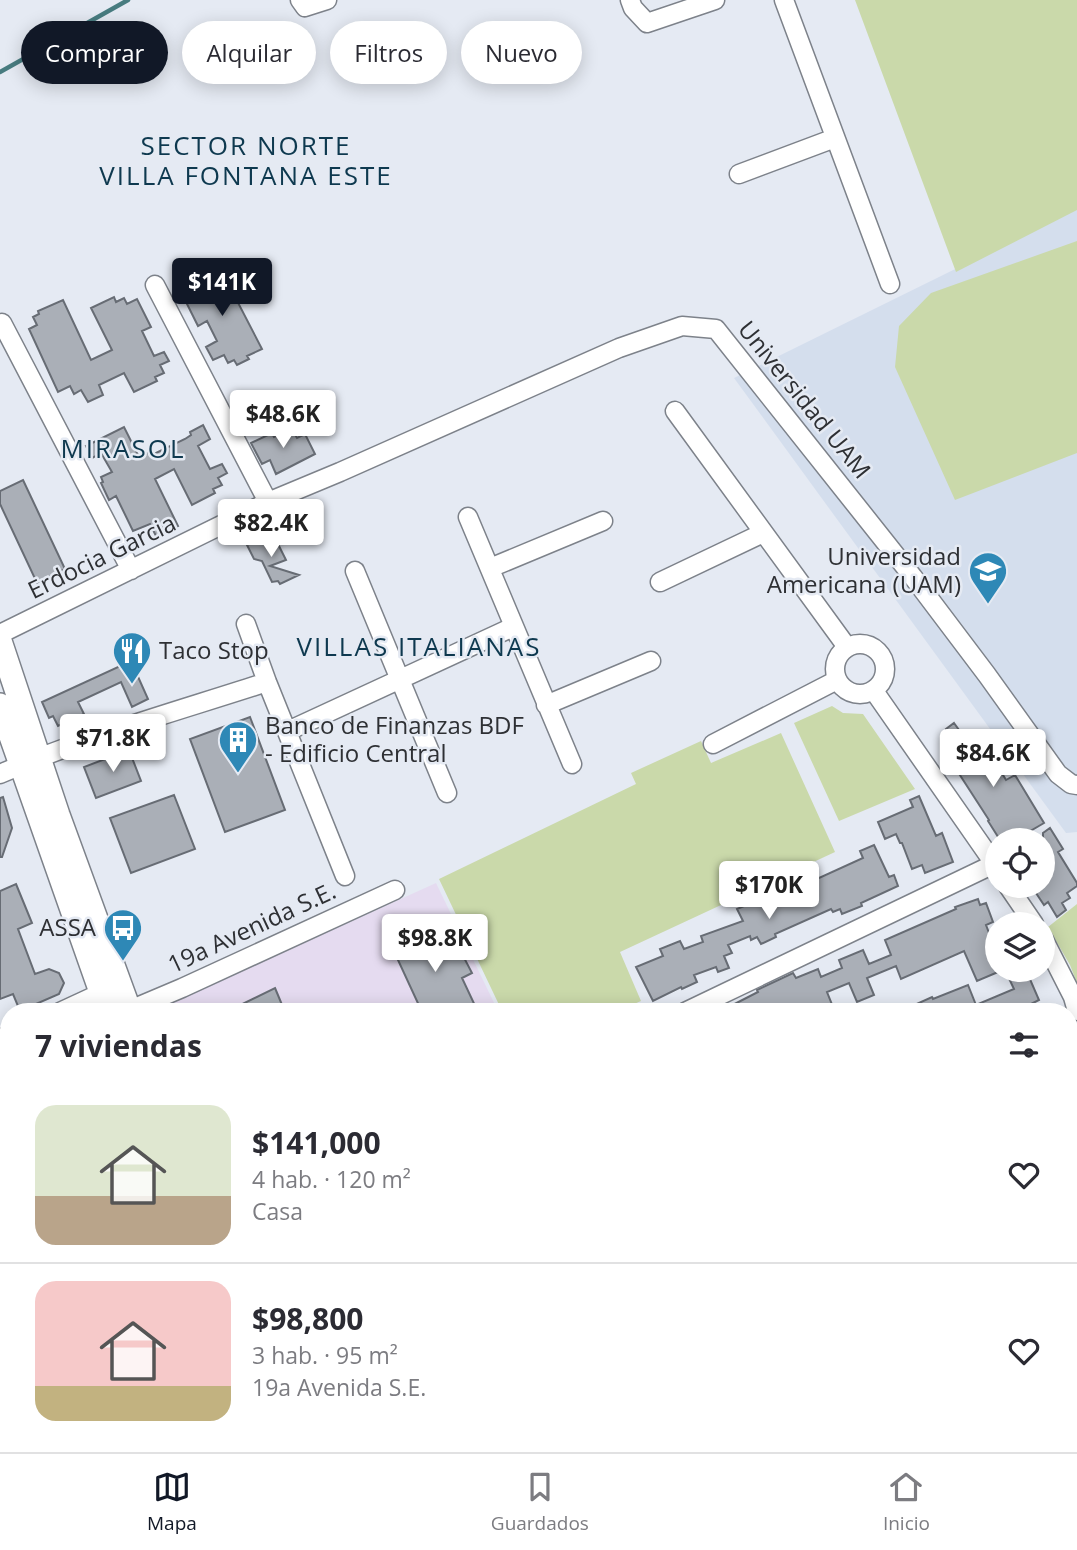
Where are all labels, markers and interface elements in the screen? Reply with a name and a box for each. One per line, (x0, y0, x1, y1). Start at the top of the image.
chip: Comprar (21, 21, 168, 84)
chip: Alquilar (182, 21, 316, 84)
chip: Filtros (330, 21, 447, 84)
chip: Nuevo (461, 21, 582, 84)
district label: SECTOR NORTE VILLA FONTANA ESTE (99, 127, 393, 193)
pin: $141K (173, 258, 271, 318)
text: $141K (188, 265, 256, 297)
street label: Universidad UAM (731, 313, 879, 485)
pin: $48.6K (226, 391, 340, 450)
text: $48.6K (246, 397, 320, 429)
district label: MIRASOL (60, 430, 186, 466)
pin: $82.4K (214, 500, 328, 559)
street label: Erdocia Garcia (22, 506, 181, 606)
text: $82.4K (234, 506, 308, 538)
place label: Universidad Americana (UAM) (767, 539, 961, 600)
school or university icon: Universidad Americana (UAM) (967, 550, 1009, 605)
district label: VILLAS ITALIANAS (297, 628, 541, 664)
restaurant icon: Taco Stop (111, 630, 153, 685)
place label: Taco Stop (159, 633, 269, 666)
place label: Banco de Finanzas BDF - Edificio Central (265, 708, 524, 769)
pin: $71.8K (56, 714, 170, 774)
building icon: Banco de Finanzas BDF - Edificio Central (217, 719, 259, 774)
text: $71.8K (76, 721, 150, 753)
pin: $84.6K (936, 730, 1050, 789)
text: $84.6K (956, 736, 1030, 768)
map controls (985, 828, 1055, 982)
button: locate (985, 828, 1055, 898)
pin: $170K (720, 862, 818, 921)
text: $170K (735, 868, 803, 900)
street label: 19a Avenida S.E. (162, 873, 341, 980)
bus stop icon: ASSA (102, 907, 144, 962)
place label: ASSA (39, 910, 97, 943)
button: layers (985, 912, 1055, 982)
pin: $98.8K (378, 914, 492, 974)
text: $98.8K (398, 921, 472, 953)
text: 7 viviendas (35, 1025, 202, 1066)
icon: filters (1005, 1026, 1043, 1064)
text: $141,000 (252, 1122, 381, 1163)
icon: home (91, 1133, 175, 1217)
icon: heart (1005, 1156, 1043, 1194)
text: 4 hab. · 120 m² (252, 1163, 411, 1195)
text: Casa (252, 1195, 303, 1227)
text: $98,800 (252, 1298, 363, 1339)
icon: home (91, 1309, 175, 1393)
icon: heart (1005, 1332, 1043, 1370)
text: 3 hab. · 95 m² (252, 1339, 398, 1371)
text: 19a Avenida S.E. (252, 1371, 426, 1403)
tab: Mapa (147, 1468, 197, 1536)
tab: Guardados (491, 1468, 589, 1536)
tab: Inicio (883, 1468, 930, 1536)

